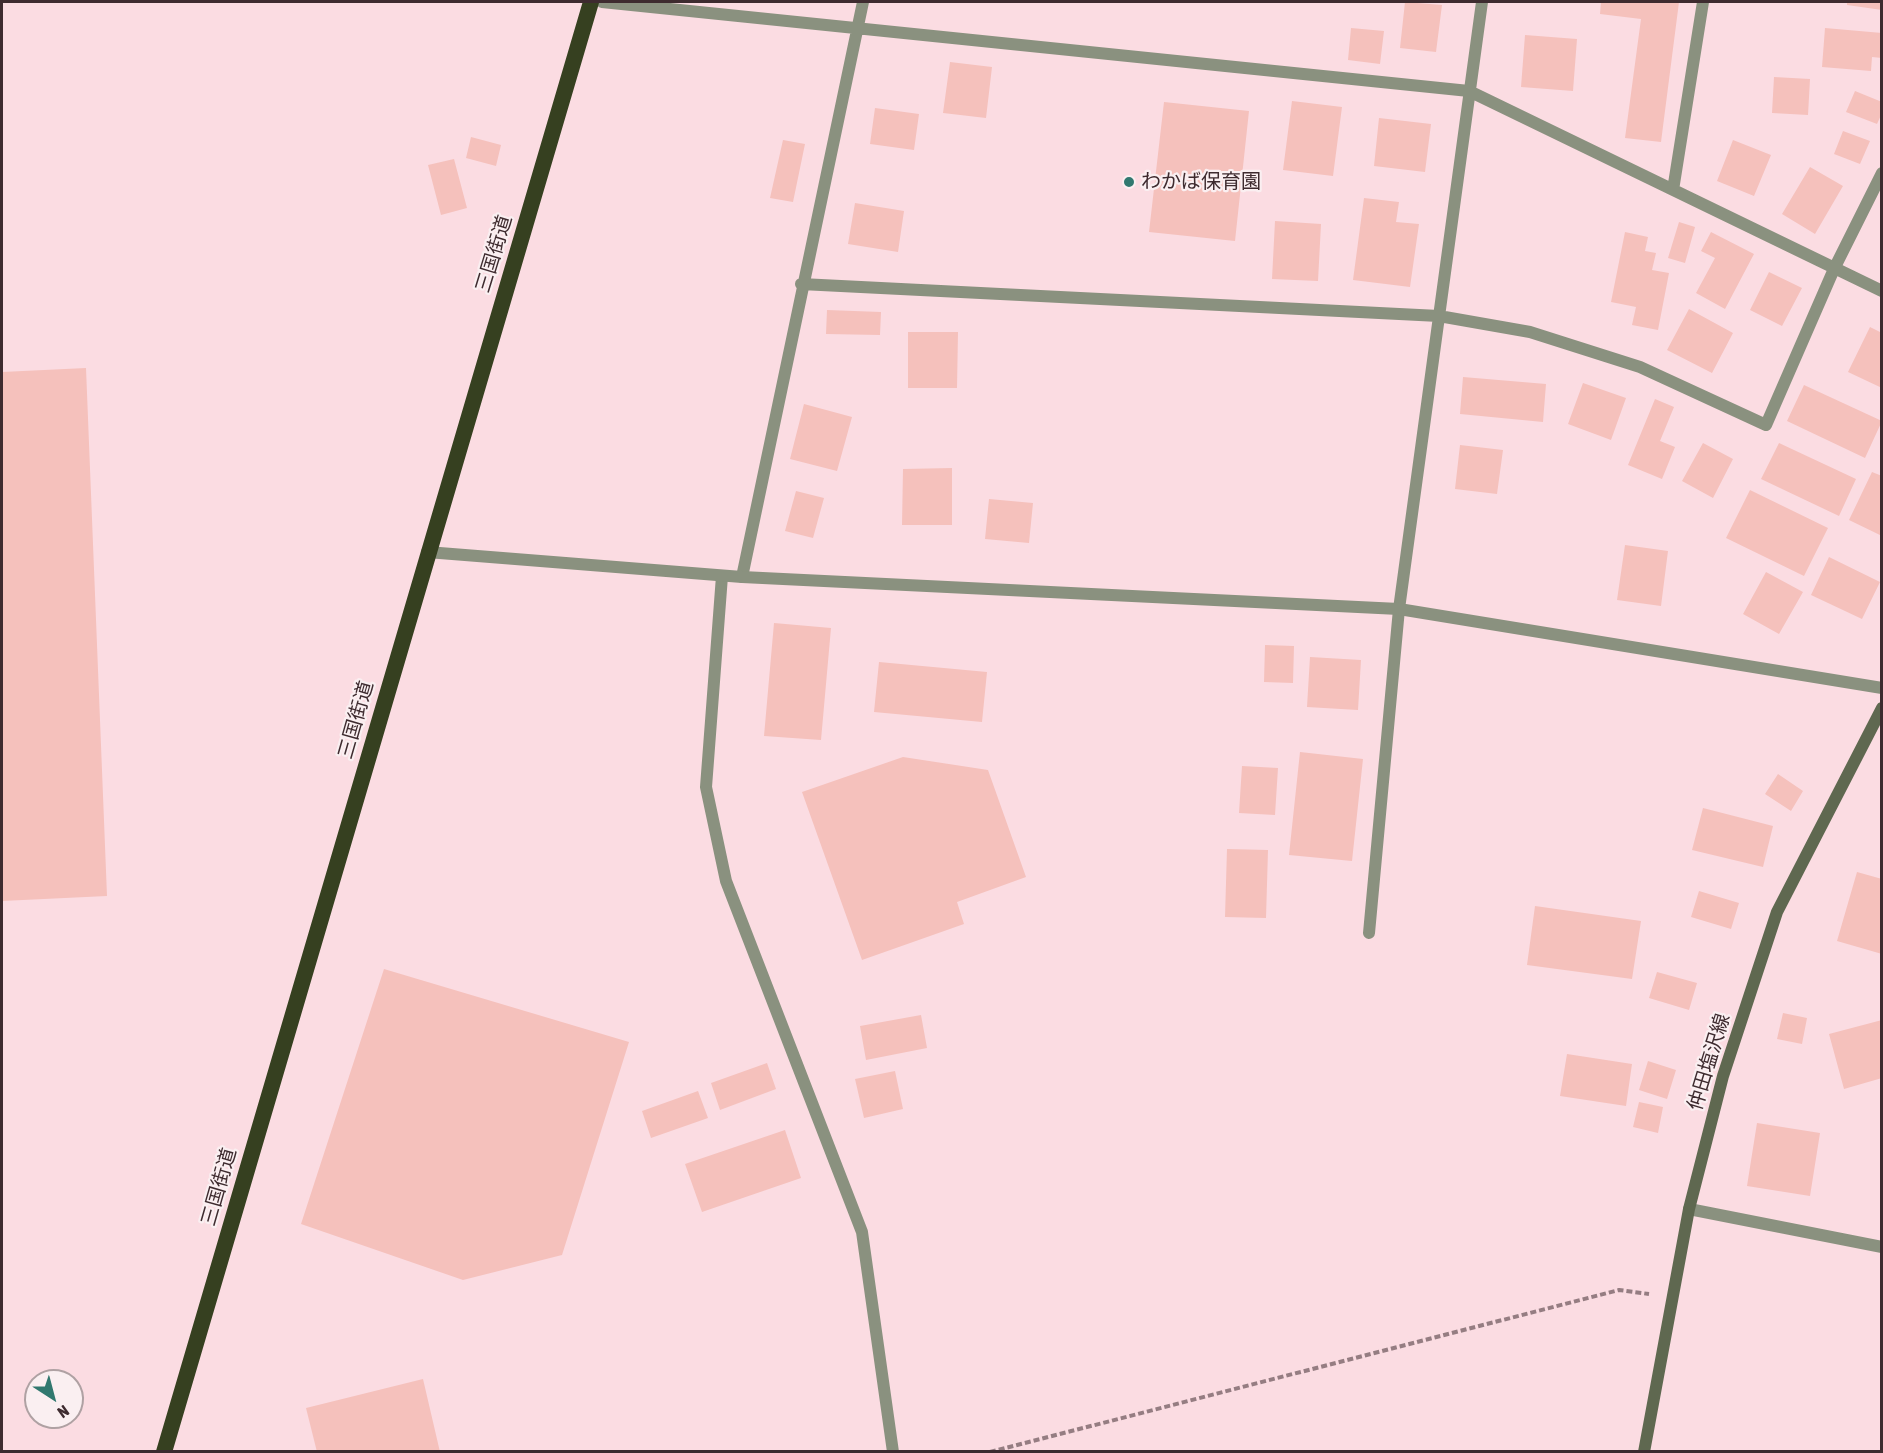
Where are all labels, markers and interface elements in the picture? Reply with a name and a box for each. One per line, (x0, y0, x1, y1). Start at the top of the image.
place label: わかば保育園 (1141, 170, 1261, 194)
marker: わかば保育園 (1122, 175, 1136, 189)
street label: 三国街道 (471, 212, 517, 296)
street label: 三国街道 (333, 678, 379, 762)
street label: 仲田塩沢線 (1683, 1011, 1735, 1113)
street label: 三国街道 (196, 1145, 242, 1229)
north arrow (24, 1369, 84, 1429)
text: N (54, 1402, 73, 1422)

